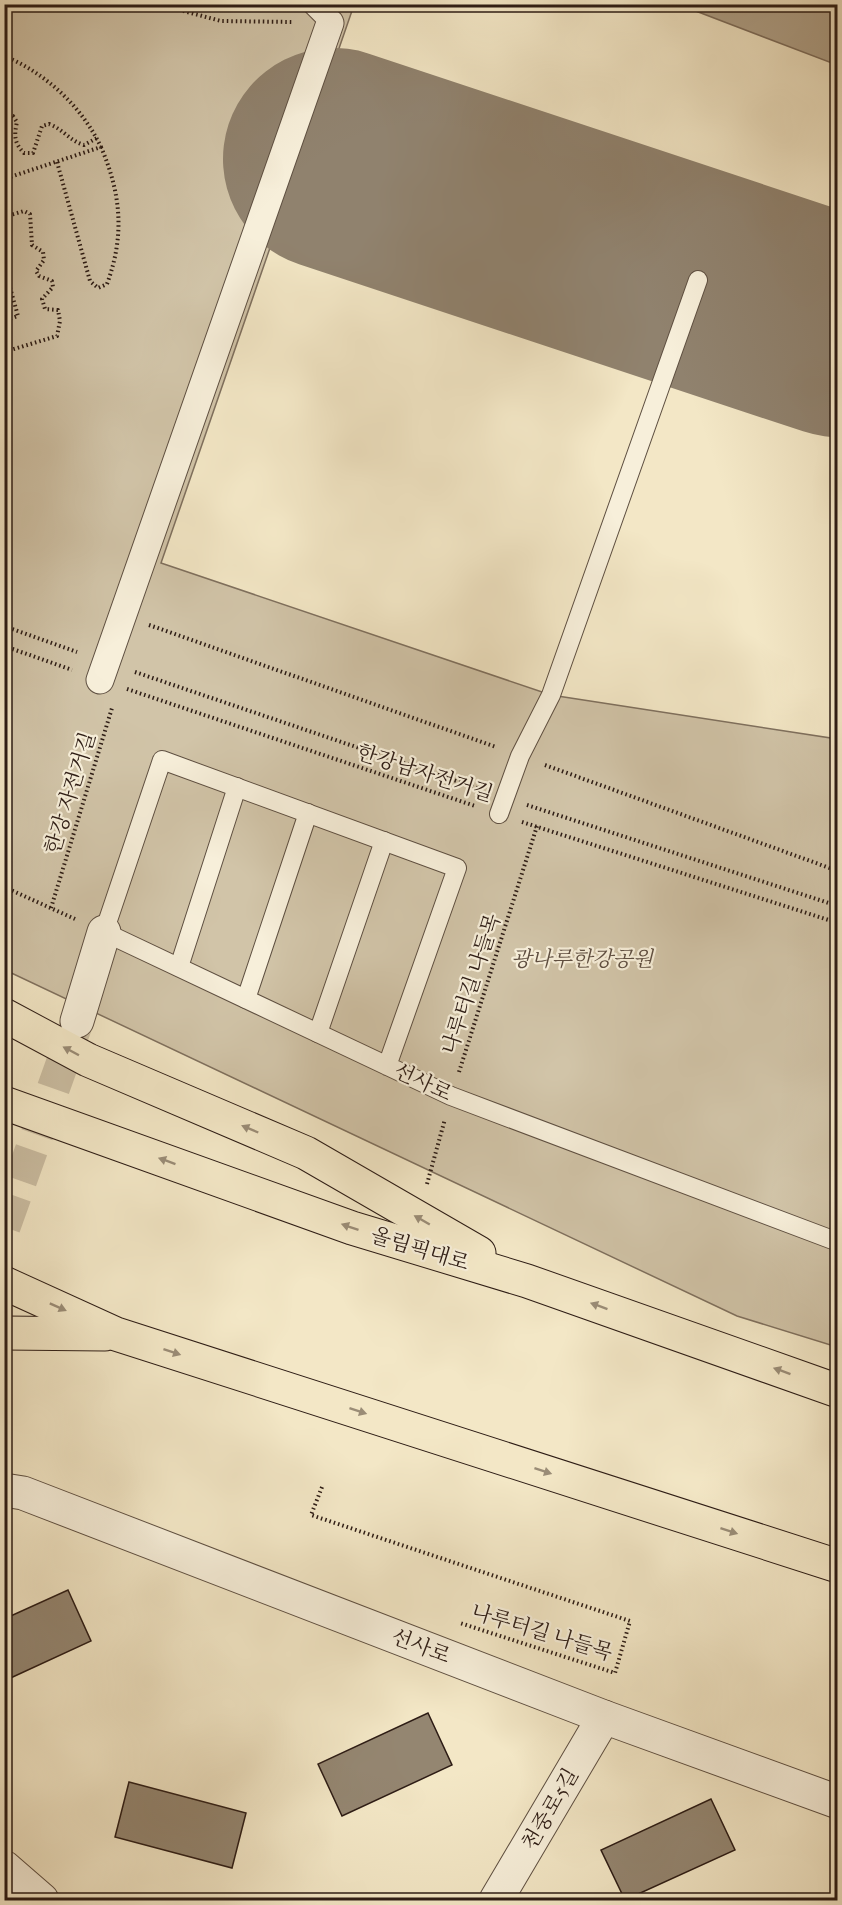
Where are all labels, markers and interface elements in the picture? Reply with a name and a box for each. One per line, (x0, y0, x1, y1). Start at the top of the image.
street label: 한강 자전거길 (40, 729, 100, 857)
street label: 한강남자전거길 (354, 740, 496, 806)
street label: 나루터길 나들목 (437, 911, 505, 1057)
park label: 광나루한강공원 (511, 947, 655, 971)
one-way arrow (62, 1046, 79, 1056)
street label: 선사로 (390, 1058, 456, 1106)
one-way arrow (240, 1124, 258, 1134)
one-way arrow (158, 1156, 176, 1166)
one-way arrow (413, 1215, 430, 1225)
one-way arrow (341, 1222, 359, 1232)
street label: 올림픽대로 (368, 1223, 472, 1275)
one-way arrow (590, 1300, 608, 1310)
one-way arrow (49, 1302, 67, 1312)
one-way arrow (163, 1347, 181, 1357)
one-way arrow (773, 1366, 791, 1376)
one-way arrow (349, 1407, 367, 1417)
one-way arrow (534, 1467, 552, 1476)
one-way arrow (720, 1526, 738, 1536)
street label: 나루터길 나들목 (468, 1599, 616, 1665)
street label: 선사로 (388, 1624, 454, 1668)
street label: 천중로5길 (517, 1764, 583, 1854)

